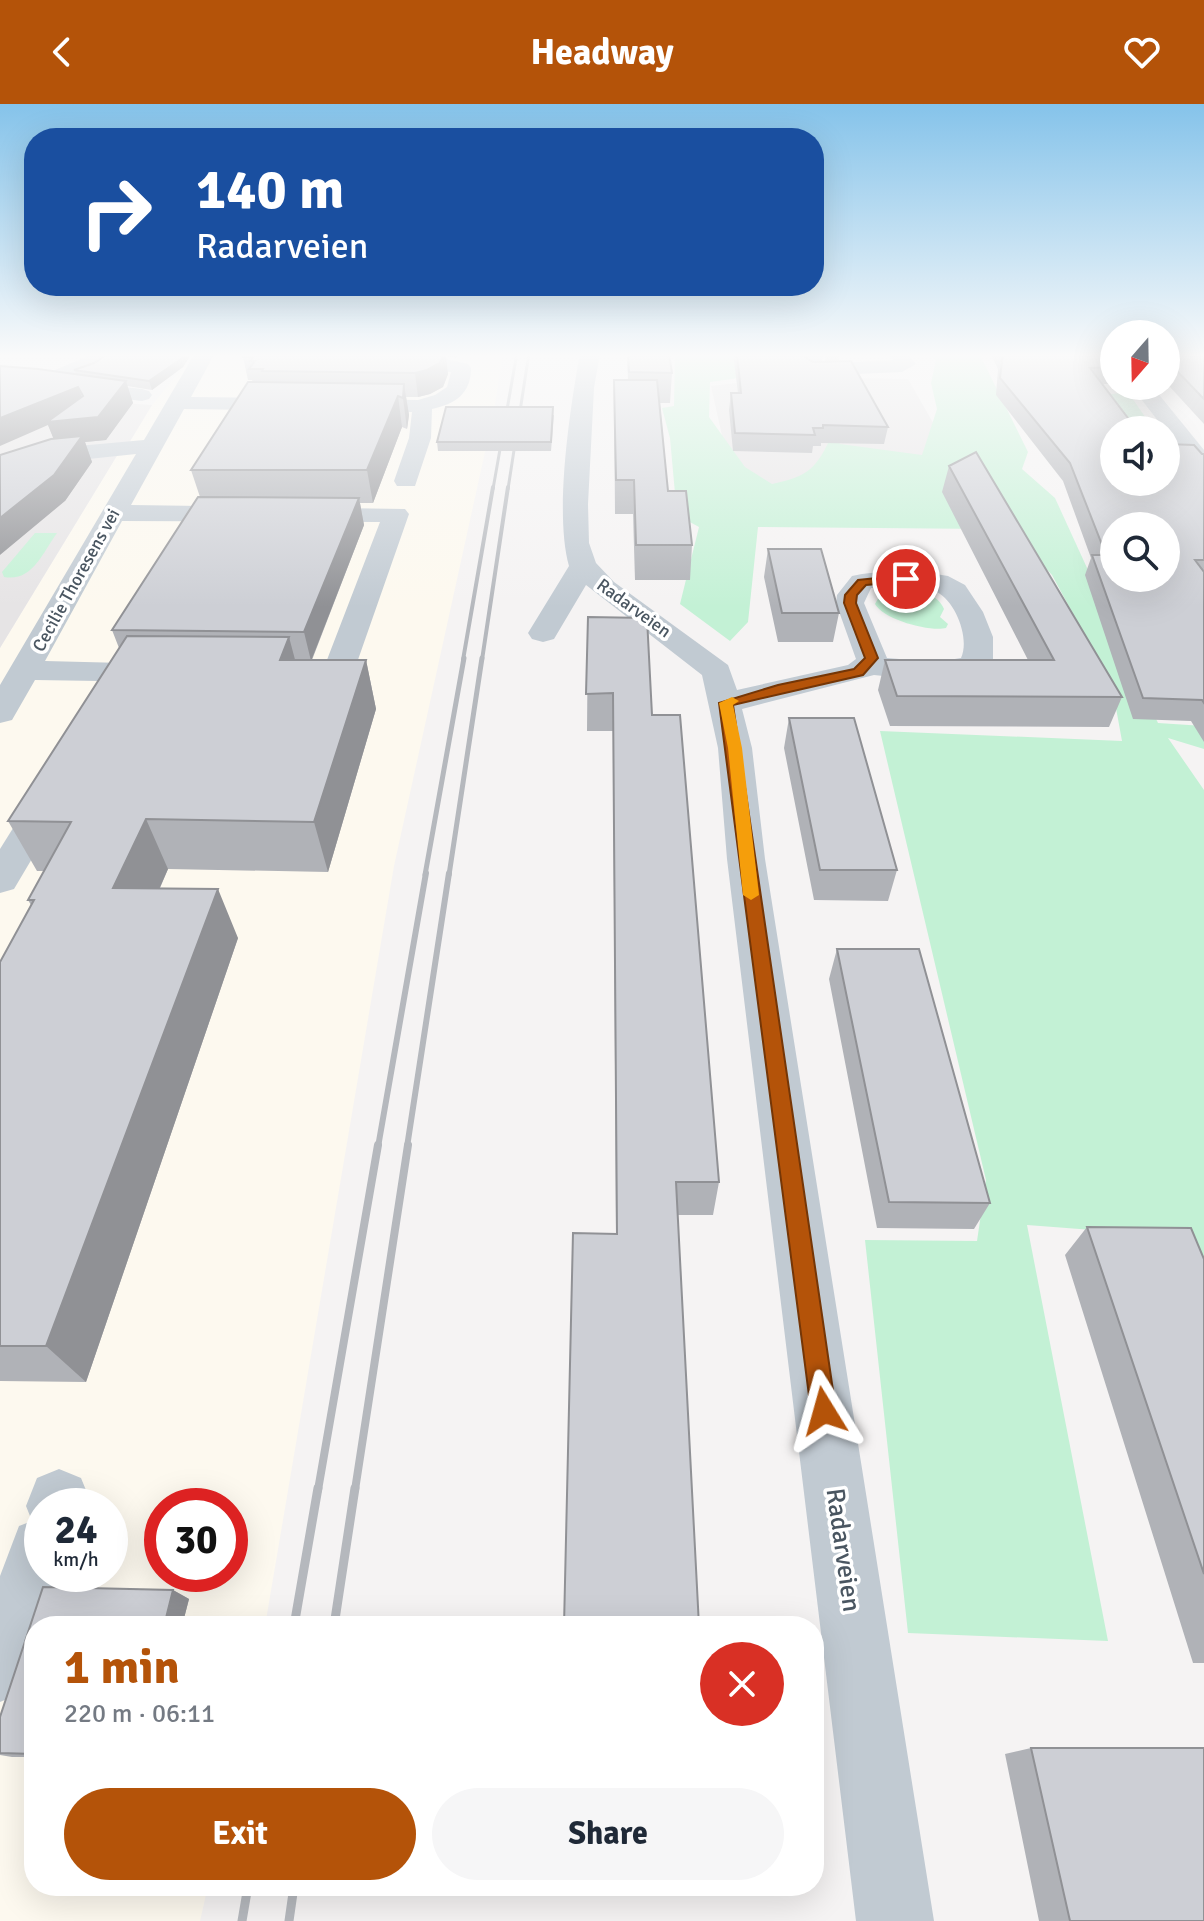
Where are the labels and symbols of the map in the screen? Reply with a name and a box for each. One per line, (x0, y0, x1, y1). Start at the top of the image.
north arrow (1100, 320, 1180, 400)
street label: Cecilie Thoresens vei (28, 505, 124, 655)
pin (872, 545, 940, 613)
street label: Radarveien (593, 574, 675, 642)
position arrow (782, 1369, 866, 1453)
street label: Radarveien (818, 1486, 868, 1614)
speed limit sign: 30 (144, 1488, 248, 1592)

